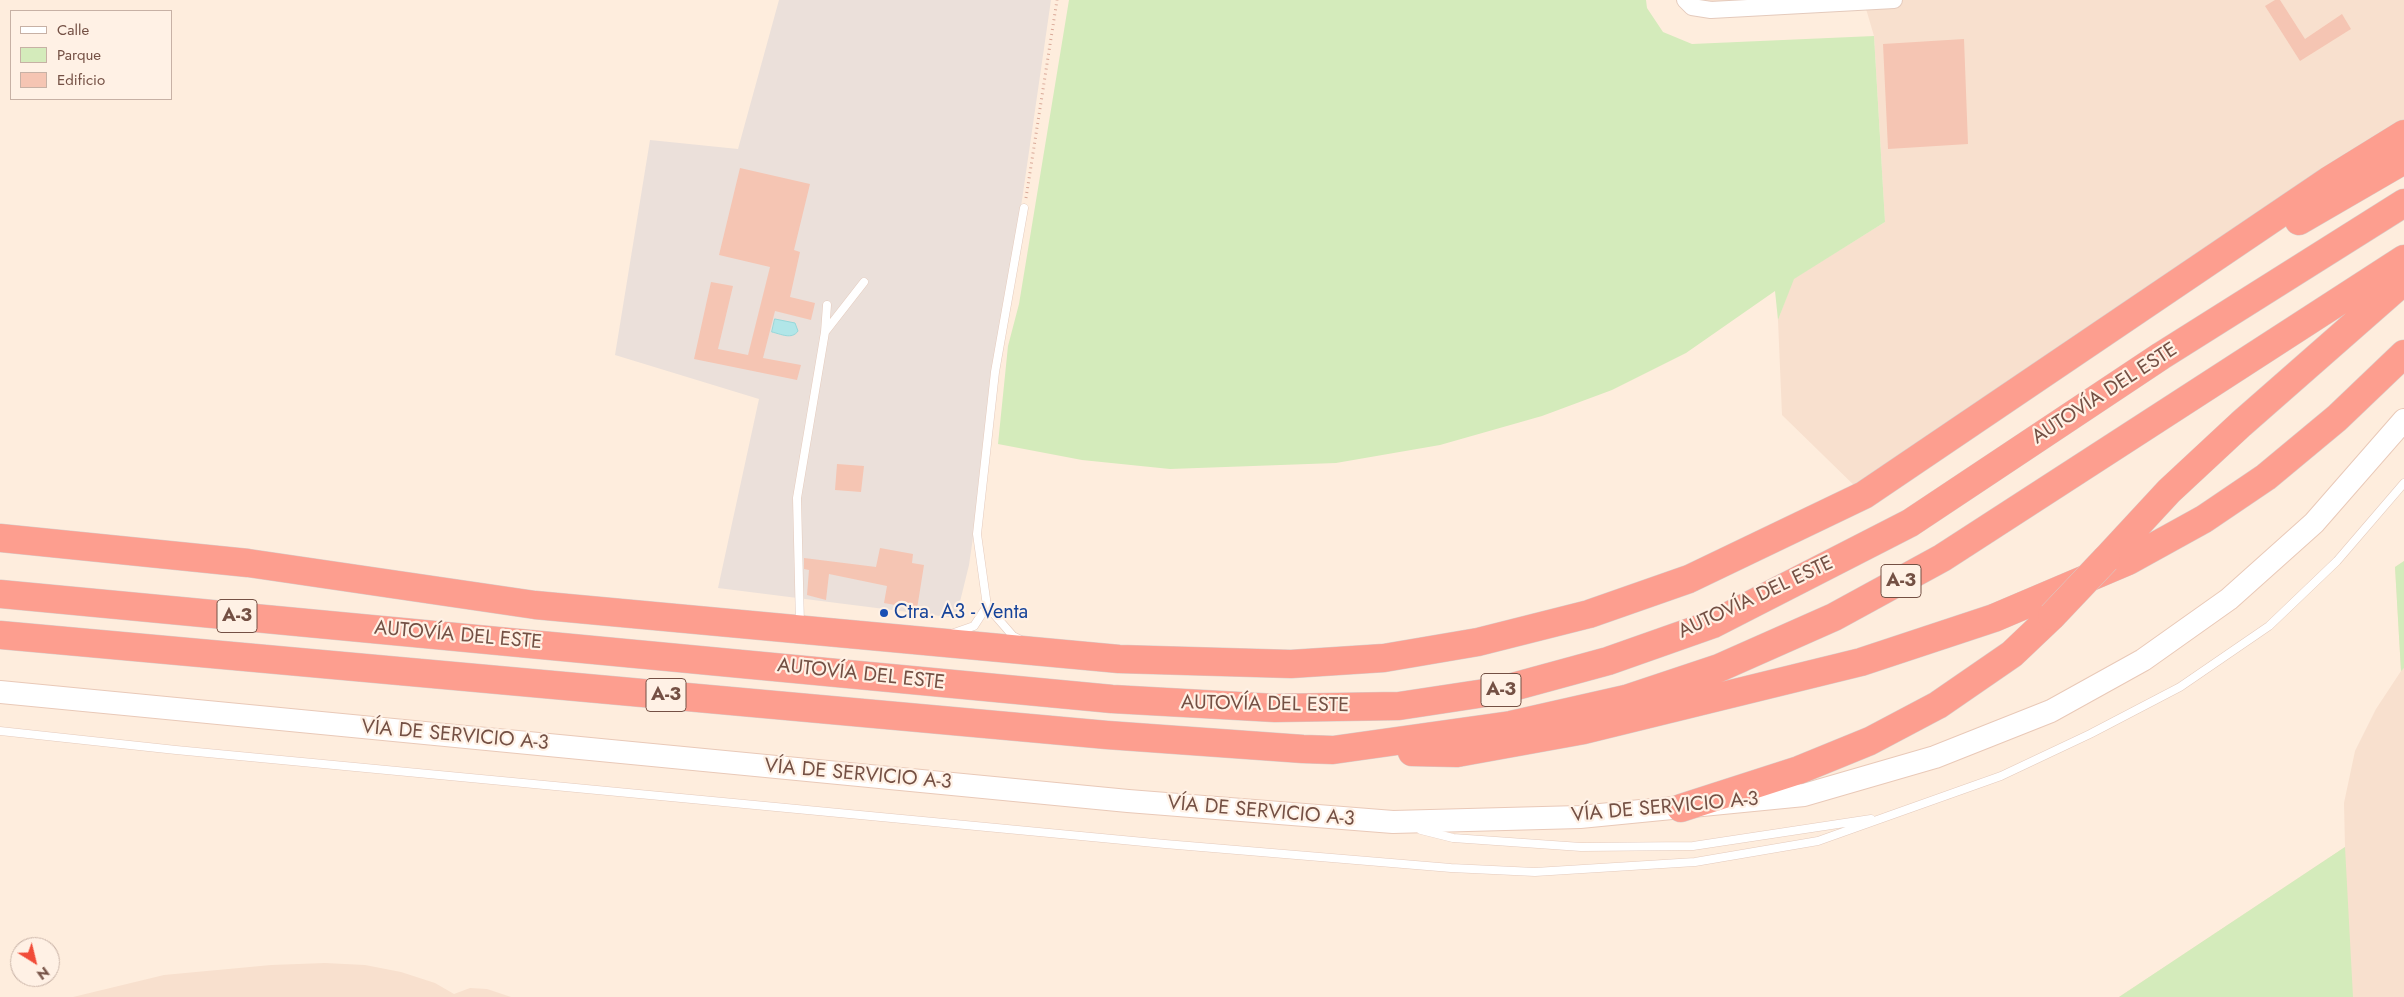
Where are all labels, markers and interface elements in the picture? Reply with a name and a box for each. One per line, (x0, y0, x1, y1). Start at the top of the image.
legend (10, 10, 172, 100)
text: Calle (57, 19, 89, 41)
text: Parque (57, 44, 101, 66)
text: Edificio (57, 69, 105, 91)
street label: AUTOVÍA DEL ESTE (2028, 338, 2182, 450)
street label: AUTOVÍA DEL ESTE (1675, 552, 1837, 644)
road number: A-3 (1881, 564, 1921, 598)
road number: A-3 (217, 600, 257, 632)
place label: Ctra. A3 - Venta (894, 601, 1028, 625)
marker: Ctra. A3 - Venta (878, 607, 890, 619)
street label: AUTOVÍA DEL ESTE (373, 617, 543, 655)
street label: AUTOVÍA DEL ESTE (776, 654, 946, 696)
road number: A-3 (1481, 674, 1521, 706)
road number: A-3 (646, 678, 686, 712)
street label: AUTOVÍA DEL ESTE (1181, 692, 1349, 718)
street label: VÍA DE SERVICIO A-3 (360, 716, 550, 756)
street label: VÍA DE SERVICIO A-3 (763, 755, 953, 795)
street label: VÍA DE SERVICIO A-3 (1570, 788, 1760, 828)
street label: VÍA DE SERVICIO A-3 (1166, 792, 1356, 832)
north arrow (10, 937, 60, 987)
text: N (33, 962, 54, 985)

